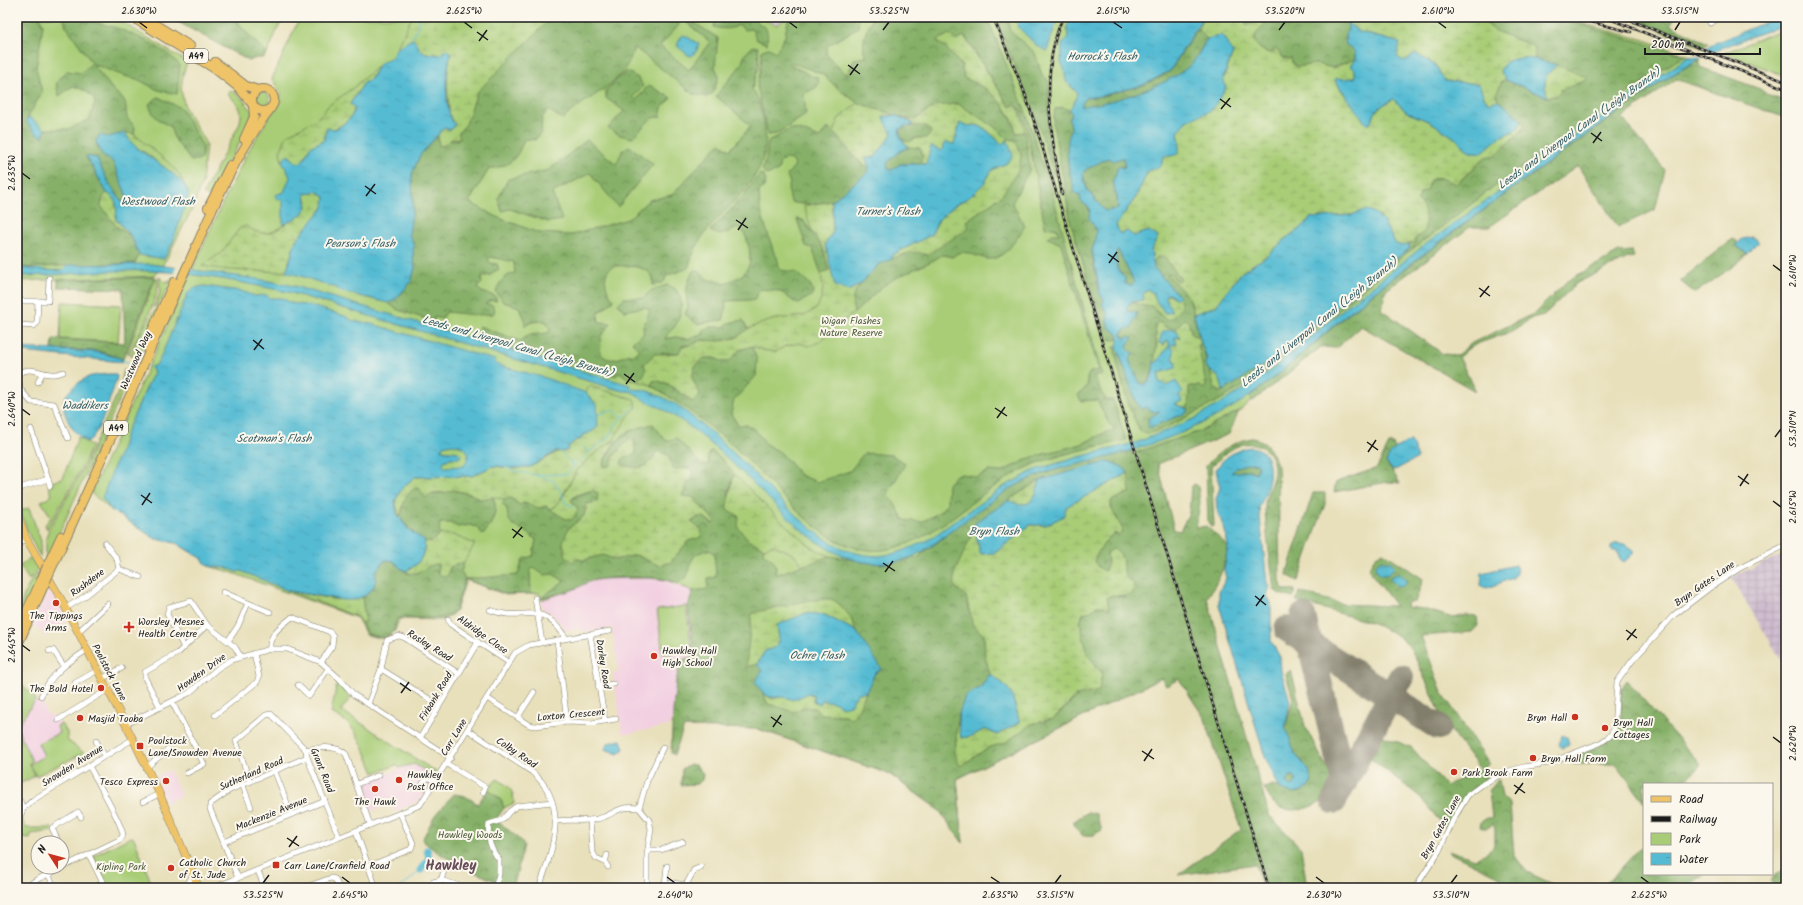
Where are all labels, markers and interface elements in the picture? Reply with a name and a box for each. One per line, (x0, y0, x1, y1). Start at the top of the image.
text: 2.630°W (121, 3, 157, 19)
text: 2.625°W (446, 3, 482, 19)
text: 2.620°W (771, 3, 807, 19)
text: 53.525°N (869, 3, 909, 19)
text: 2.615°W (1096, 3, 1130, 19)
text: 53.520°N (1265, 3, 1305, 19)
text: 2.610°W (1421, 3, 1455, 19)
text: 53.515°N (1661, 3, 1699, 19)
scale bar (1645, 30, 1760, 56)
text: 200 m (1651, 35, 1685, 54)
water label: Horrock's Flash (1067, 48, 1138, 66)
road number: A49 (184, 49, 208, 63)
water label: Leeds and Liverpool Canal (Leigh Branch) (1494, 63, 1666, 194)
text: 2.635°W (4, 155, 20, 191)
water label: Westwood Flash (121, 193, 196, 211)
water label: Turner's Flash (856, 203, 921, 221)
water label: Pearson's Flash (325, 235, 396, 253)
water label: Leeds and Liverpool Canal (Leigh Branch) (1237, 253, 1403, 392)
text: 2.610°W (1785, 254, 1801, 288)
water label: Leeds and Liverpool Canal (Leigh Branch) (420, 311, 617, 383)
park label: Wigan Flashes Nature Reserve (819, 313, 883, 341)
street label: Westwood Way (116, 328, 156, 392)
text: 2.640°W (4, 391, 20, 427)
water label: Waddikers (62, 397, 109, 415)
text: 53.510°N (1785, 410, 1801, 448)
road number: A49 (104, 421, 128, 435)
water label: Scotman's Flash (237, 430, 312, 448)
text: 2.615°W (1785, 490, 1801, 524)
water label: Bryn Flash (969, 523, 1020, 541)
street label: Bryn Gates Lane (1671, 557, 1739, 611)
street label: Rushdene (67, 564, 109, 601)
marker: The Tippings Arms (51, 598, 61, 608)
place label: The Tippings Arms (29, 608, 83, 636)
street label: Aldridge Close (454, 611, 512, 659)
place label: Worsley Mesnes Health Centre (138, 614, 205, 642)
marker: Worsley Mesnes Health Centre (123, 621, 135, 633)
street label: Rosley Road (404, 626, 456, 666)
text: 2.645°W (4, 627, 20, 663)
street label: Darley Road (591, 638, 615, 691)
street label: Poolstock Lane (87, 641, 131, 704)
place label: Hawkley Hall High School (662, 643, 717, 671)
water label: Ochre Flash (790, 647, 845, 665)
street label: Howden Drive (174, 649, 230, 696)
marker: Hawkley Hall High School (649, 651, 659, 661)
street label: Firbank Road (415, 668, 457, 724)
place label: The Bold Hotel (29, 681, 94, 697)
marker: The Bold Hotel (96, 683, 106, 693)
street label: Loxton Crescent (536, 704, 606, 726)
place label: Bryn Hall (1527, 710, 1568, 726)
place label: Masjid Tooba (88, 711, 143, 727)
marker: Bryn Hall (1570, 712, 1580, 722)
marker: Masjid Tooba (75, 713, 85, 723)
street label: Carr Lane (436, 715, 472, 759)
place label: Bryn Hall Cottages (1613, 715, 1654, 743)
marker: Bryn Hall Cottages (1600, 723, 1610, 733)
text: 2.620°W (1785, 725, 1801, 761)
place label: Poolstock Lane/Snowden Avenue (148, 733, 242, 761)
street label: Colby Road (492, 733, 541, 773)
street label: Snowden Avenue (39, 740, 107, 791)
marker: Poolstock Lane/Snowden Avenue (135, 741, 145, 751)
street label: Grant Road (306, 745, 339, 796)
place label: Bryn Hall Farm (1541, 751, 1606, 767)
street label: Sutherland Road (217, 752, 287, 795)
marker: Bryn Hall Farm (1528, 753, 1538, 763)
place label: Park Brook Farm (1462, 765, 1533, 781)
place label: Hawkley Post Office (407, 767, 454, 795)
marker: Park Brook Farm (1449, 767, 1459, 777)
place label: Tesco Express (100, 774, 159, 790)
marker: Hawkley Post Office (394, 775, 404, 785)
marker: Tesco Express (161, 776, 171, 786)
legend (1643, 783, 1773, 875)
marker: The Hawk (370, 784, 380, 794)
text: Road (1679, 790, 1704, 809)
street label: Mackenzie Avenue (233, 792, 310, 836)
street label: Bryn Gates Lane (1417, 792, 1465, 862)
place label: The Hawk (354, 794, 396, 810)
text: Railway (1679, 810, 1717, 829)
park label: Hawkley Woods (438, 827, 503, 843)
text: Park (1679, 830, 1701, 849)
north arrow (30, 835, 70, 875)
text: N (33, 842, 52, 858)
text: Water (1679, 850, 1709, 869)
place label: Catholic Church of St. Jude (179, 855, 246, 883)
district label: Hawkley (426, 855, 477, 877)
place label: Carr Lane/Cranfield Road (284, 858, 390, 874)
park label: Kipling Park (96, 859, 146, 875)
marker: Carr Lane/Cranfield Road (271, 860, 281, 870)
marker: Catholic Church of St. Jude (166, 863, 176, 873)
text: 53.525°N (243, 887, 283, 903)
text: 2.645°W (332, 887, 368, 903)
text: 2.640°W (657, 887, 693, 903)
text: 2.635°W (982, 887, 1018, 903)
text: 53.515°N (1036, 887, 1074, 903)
text: 2.630°W (1306, 887, 1342, 903)
text: 53.510°N (1432, 887, 1470, 903)
text: 2.625°W (1631, 887, 1667, 903)

